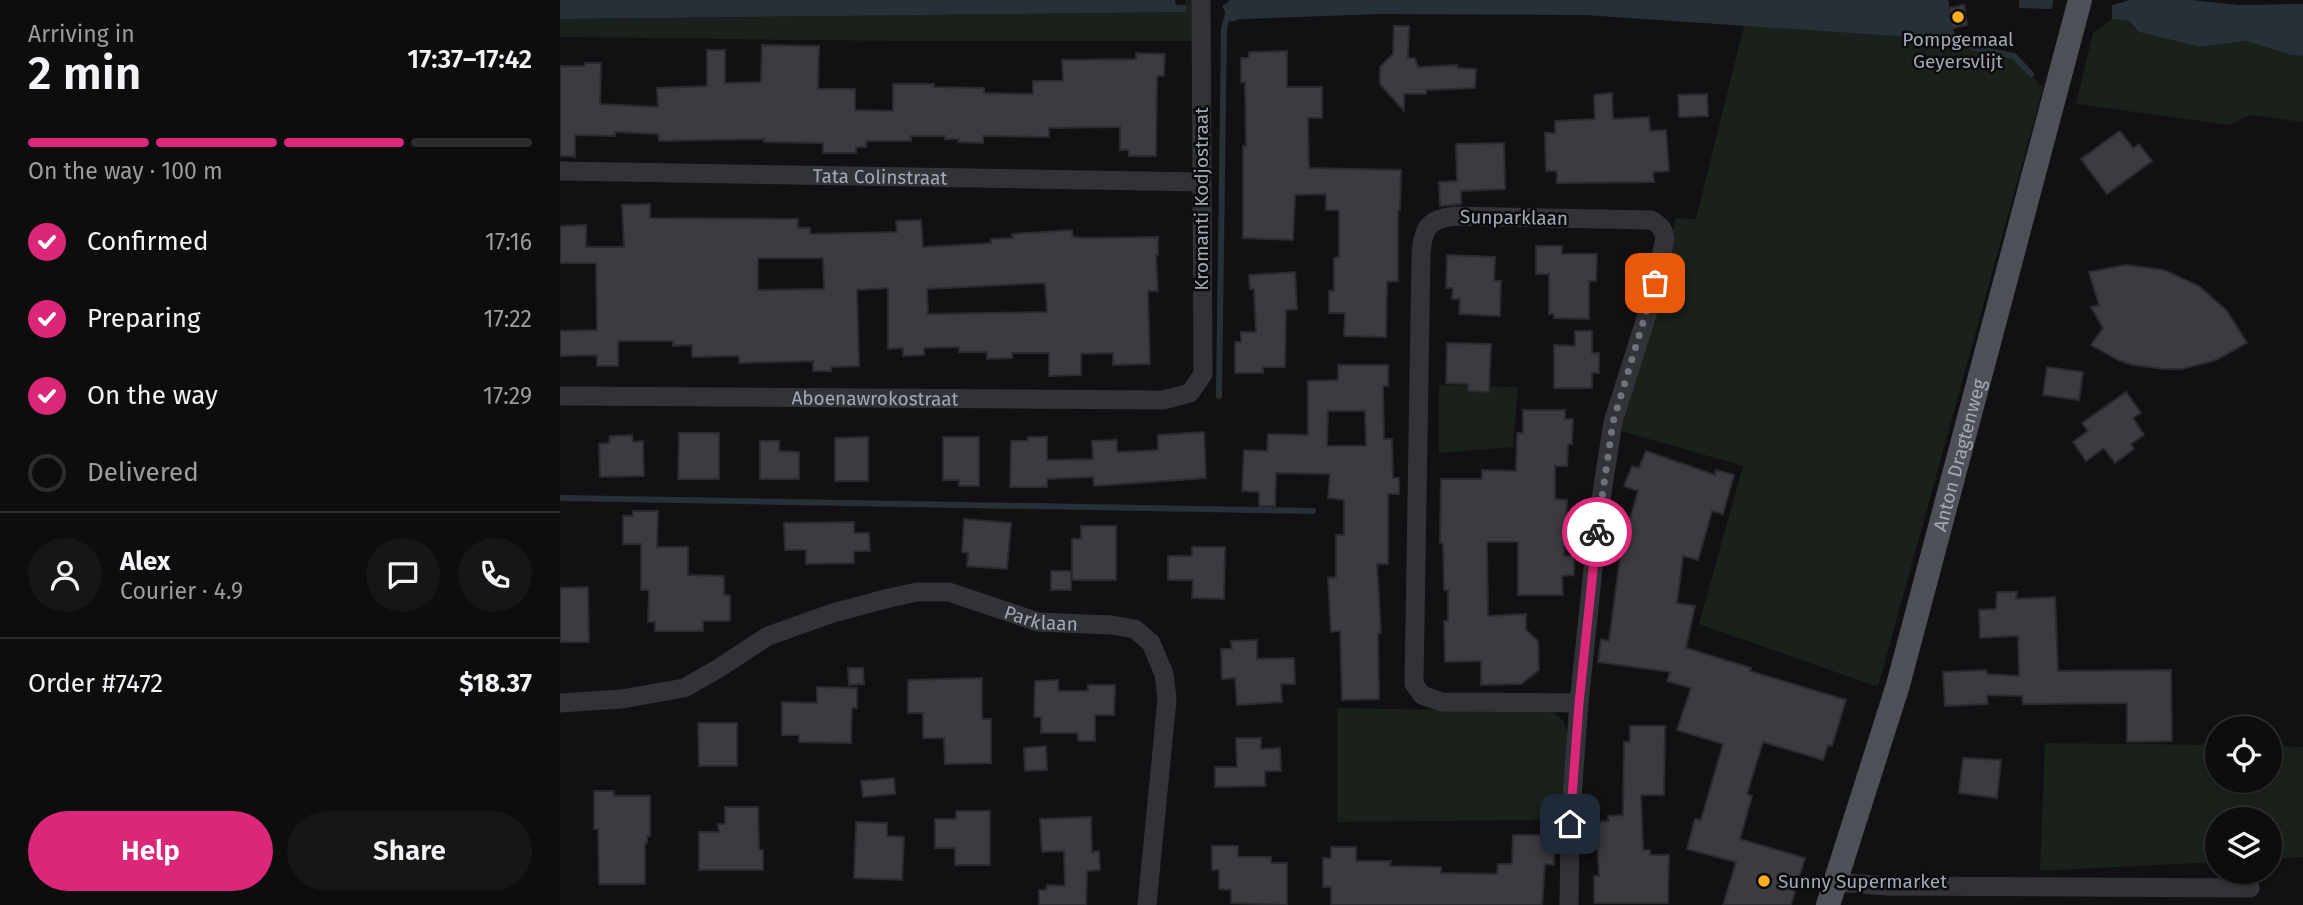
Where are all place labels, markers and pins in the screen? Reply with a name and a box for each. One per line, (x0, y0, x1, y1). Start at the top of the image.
marker: Pompgemaal Geyersvlijt (1950, 9, 1966, 25)
place label: Pompgemaal Geyersvlijt (1902, 28, 2014, 73)
pin (1625, 253, 1685, 313)
pin (1540, 794, 1600, 854)
place label: Sunny Supermarket (1778, 870, 1947, 893)
marker: Sunny Supermarket (1756, 873, 1772, 889)

